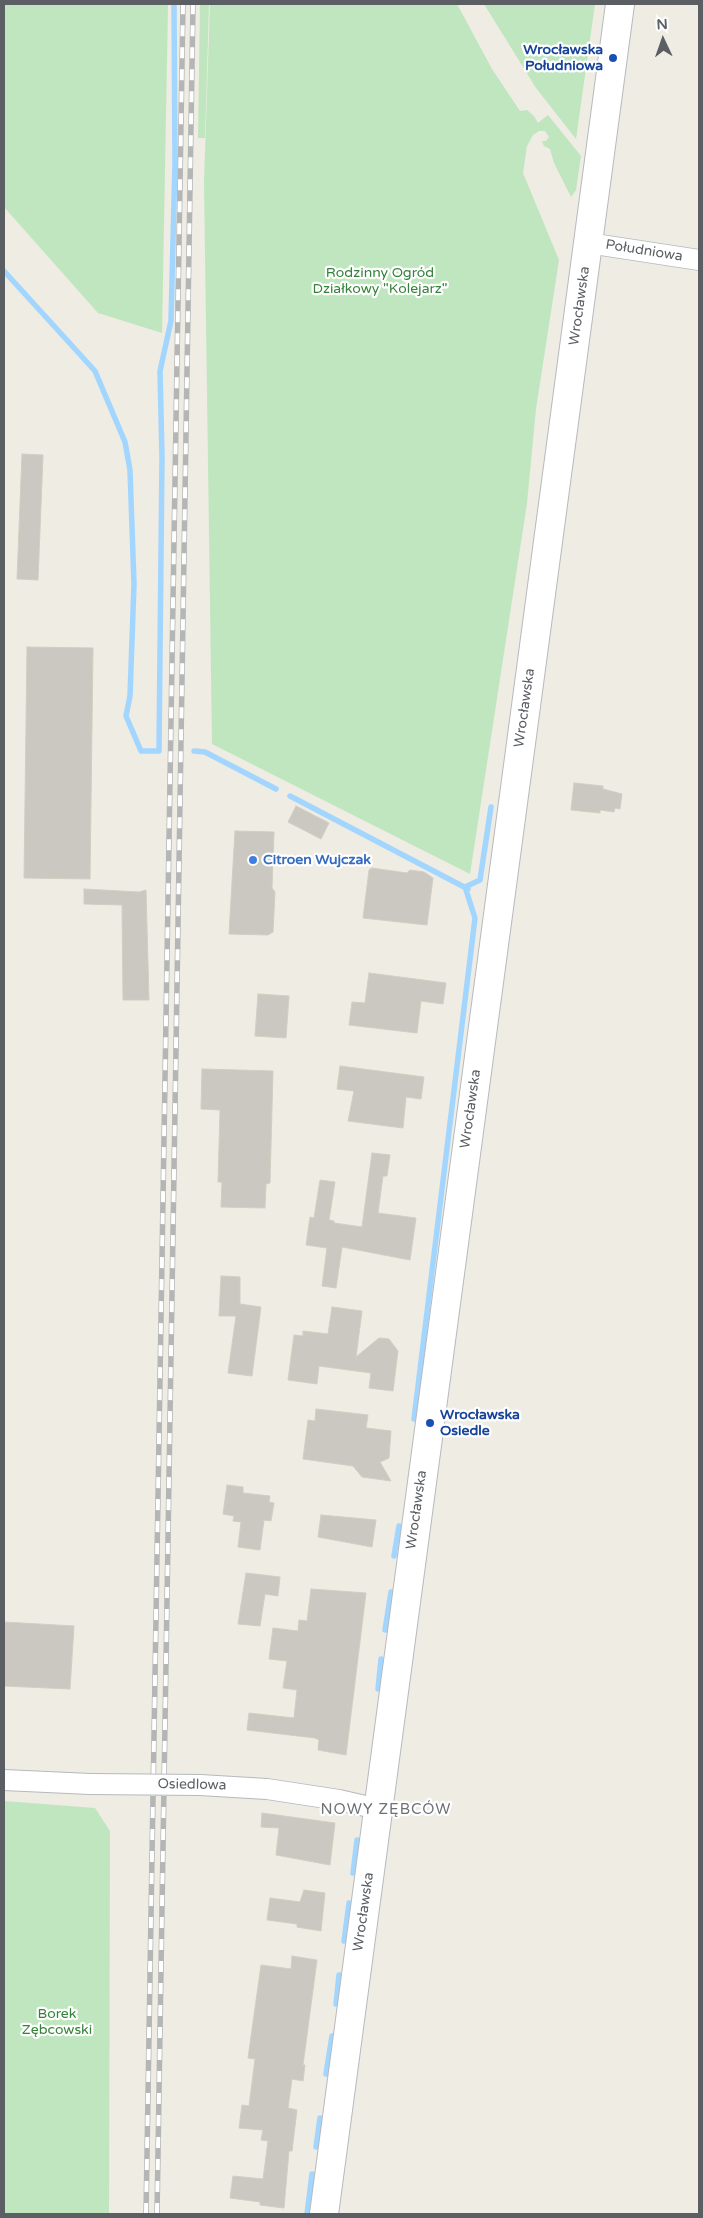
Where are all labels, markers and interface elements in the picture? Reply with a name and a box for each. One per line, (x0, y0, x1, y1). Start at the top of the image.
north arrow (638, 15, 688, 65)
text: N (656, 16, 668, 33)
place label: Wrocławska Południowa (523, 42, 603, 74)
marker: Wrocławska Południowa (607, 52, 619, 64)
street label: Południowa (604, 237, 684, 265)
park label: Rodzinny Ogród Działkowy "Kolejarz" (312, 265, 448, 298)
street label: Wrocławska (566, 265, 594, 347)
street label: Wrocławska (511, 667, 539, 749)
place label: Citroen Wujczak (263, 852, 371, 868)
marker: Citroen Wujczak (247, 854, 259, 866)
street label: Wrocławska (457, 1068, 485, 1150)
place label: Wrocławska Osiedle (440, 1407, 520, 1440)
marker: Wrocławska Osiedle (424, 1417, 436, 1429)
street label: Wrocławska (403, 1469, 431, 1551)
street label: Osiedlowa (157, 1776, 227, 1794)
district label: NOWY ZĘBCÓW (319, 1801, 453, 1819)
street label: Wrocławska (350, 1871, 378, 1953)
park label: Borek Zębcowski (22, 2006, 92, 2038)

